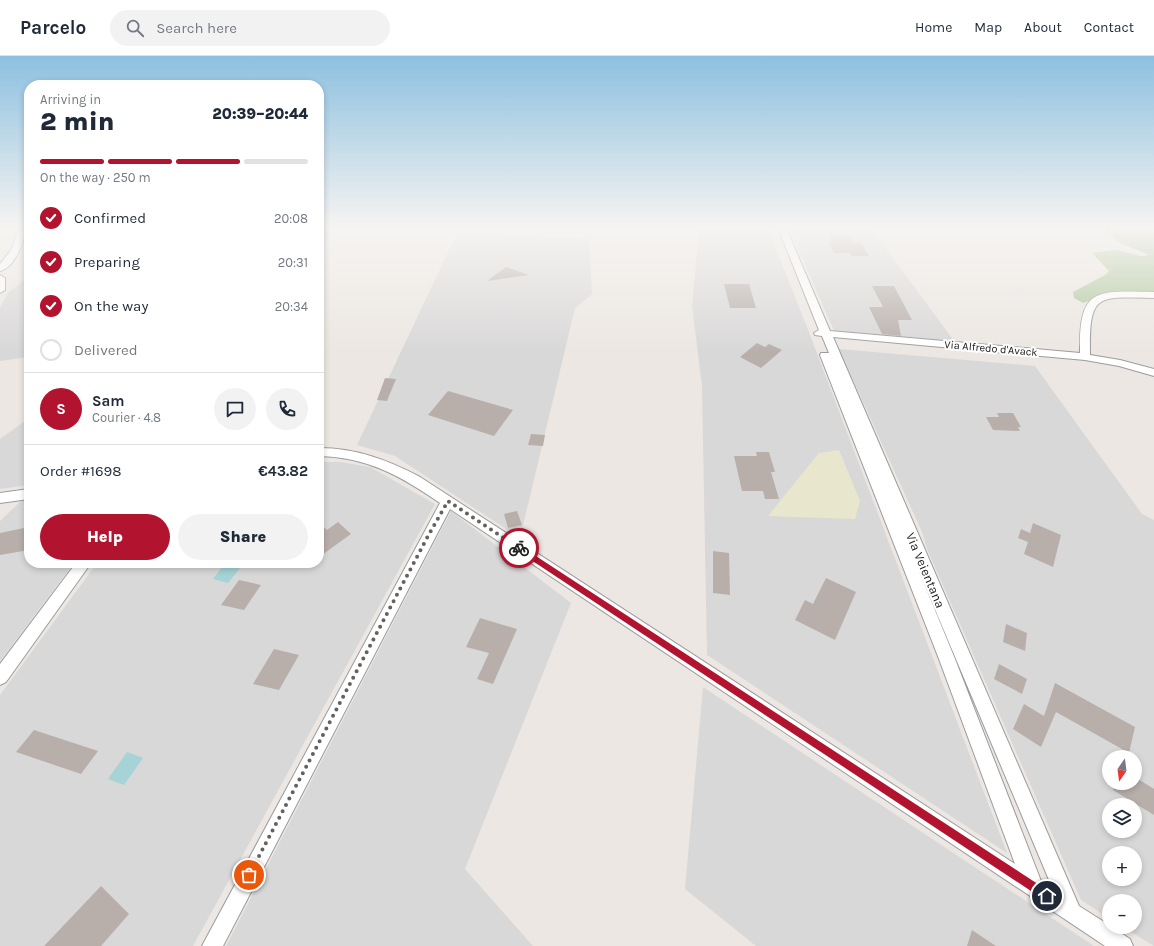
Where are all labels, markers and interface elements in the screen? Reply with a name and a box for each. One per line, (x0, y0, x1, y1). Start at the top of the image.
search box (110, 10, 390, 46)
text: Parcelo (20, 17, 86, 39)
icon: search (124, 17, 146, 39)
text: Search here (156, 19, 237, 37)
text: Home (915, 19, 952, 36)
text: Map (974, 19, 1002, 36)
text: About (1024, 19, 1062, 36)
text: Contact (1084, 19, 1134, 36)
text: Arriving in (40, 92, 101, 107)
text: 20:39–20:44 (212, 105, 308, 123)
text: 2 min (40, 106, 115, 137)
text: On the way · 250 m (40, 170, 151, 185)
icon: check (40, 207, 62, 229)
text: Confirmed (74, 209, 146, 227)
text: 20:08 (274, 211, 308, 226)
icon: check (40, 251, 62, 273)
text: Preparing (74, 253, 140, 271)
text: 20:31 (278, 255, 308, 270)
icon: check (40, 295, 62, 317)
text: On the way (74, 297, 148, 315)
text: 20:34 (275, 299, 308, 314)
street label: Via Alfredo d'Avack (944, 338, 1038, 359)
text: Delivered (74, 341, 138, 359)
button: chat (214, 388, 256, 430)
button: phone (266, 388, 308, 430)
text: Sam (92, 392, 125, 410)
text: S (56, 400, 66, 418)
text: Courier · 4.8 (92, 410, 161, 425)
text: Order #1698 (40, 462, 122, 480)
text: €43.82 (258, 462, 308, 480)
button: Help (40, 514, 170, 560)
button: Share (178, 514, 308, 560)
courier (499, 528, 539, 568)
street label: Via Veientana (903, 530, 948, 610)
icon: bike (508, 537, 530, 559)
north arrow (1102, 750, 1142, 790)
map controls (1102, 750, 1142, 934)
button: layers (1102, 798, 1142, 838)
button: + (1102, 846, 1142, 886)
pin (232, 858, 266, 892)
icon: bag (238, 864, 260, 886)
pin (1030, 879, 1064, 913)
icon: home (1036, 885, 1058, 907)
button: − (1102, 894, 1142, 934)

